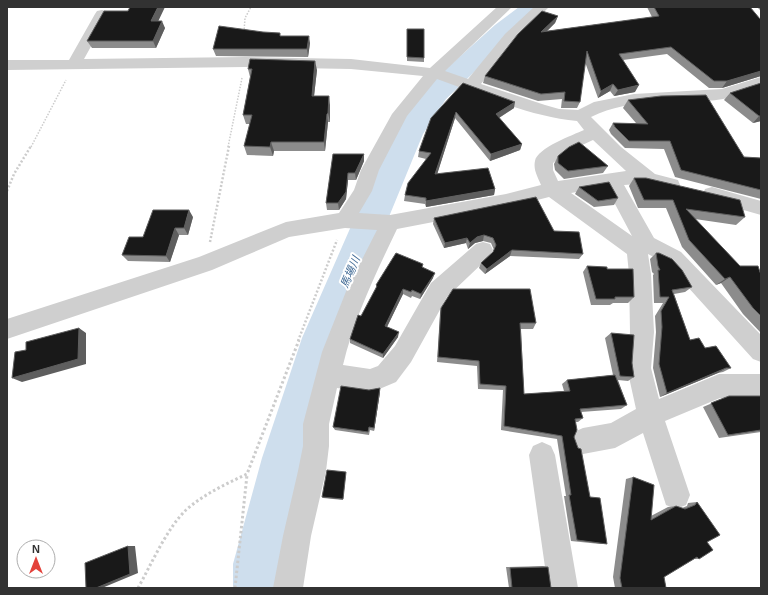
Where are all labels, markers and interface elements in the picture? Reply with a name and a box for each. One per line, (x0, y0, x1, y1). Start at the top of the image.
water label: 馬場川 (338, 254, 362, 290)
north arrow (16, 539, 56, 579)
text: N (32, 543, 40, 555)

